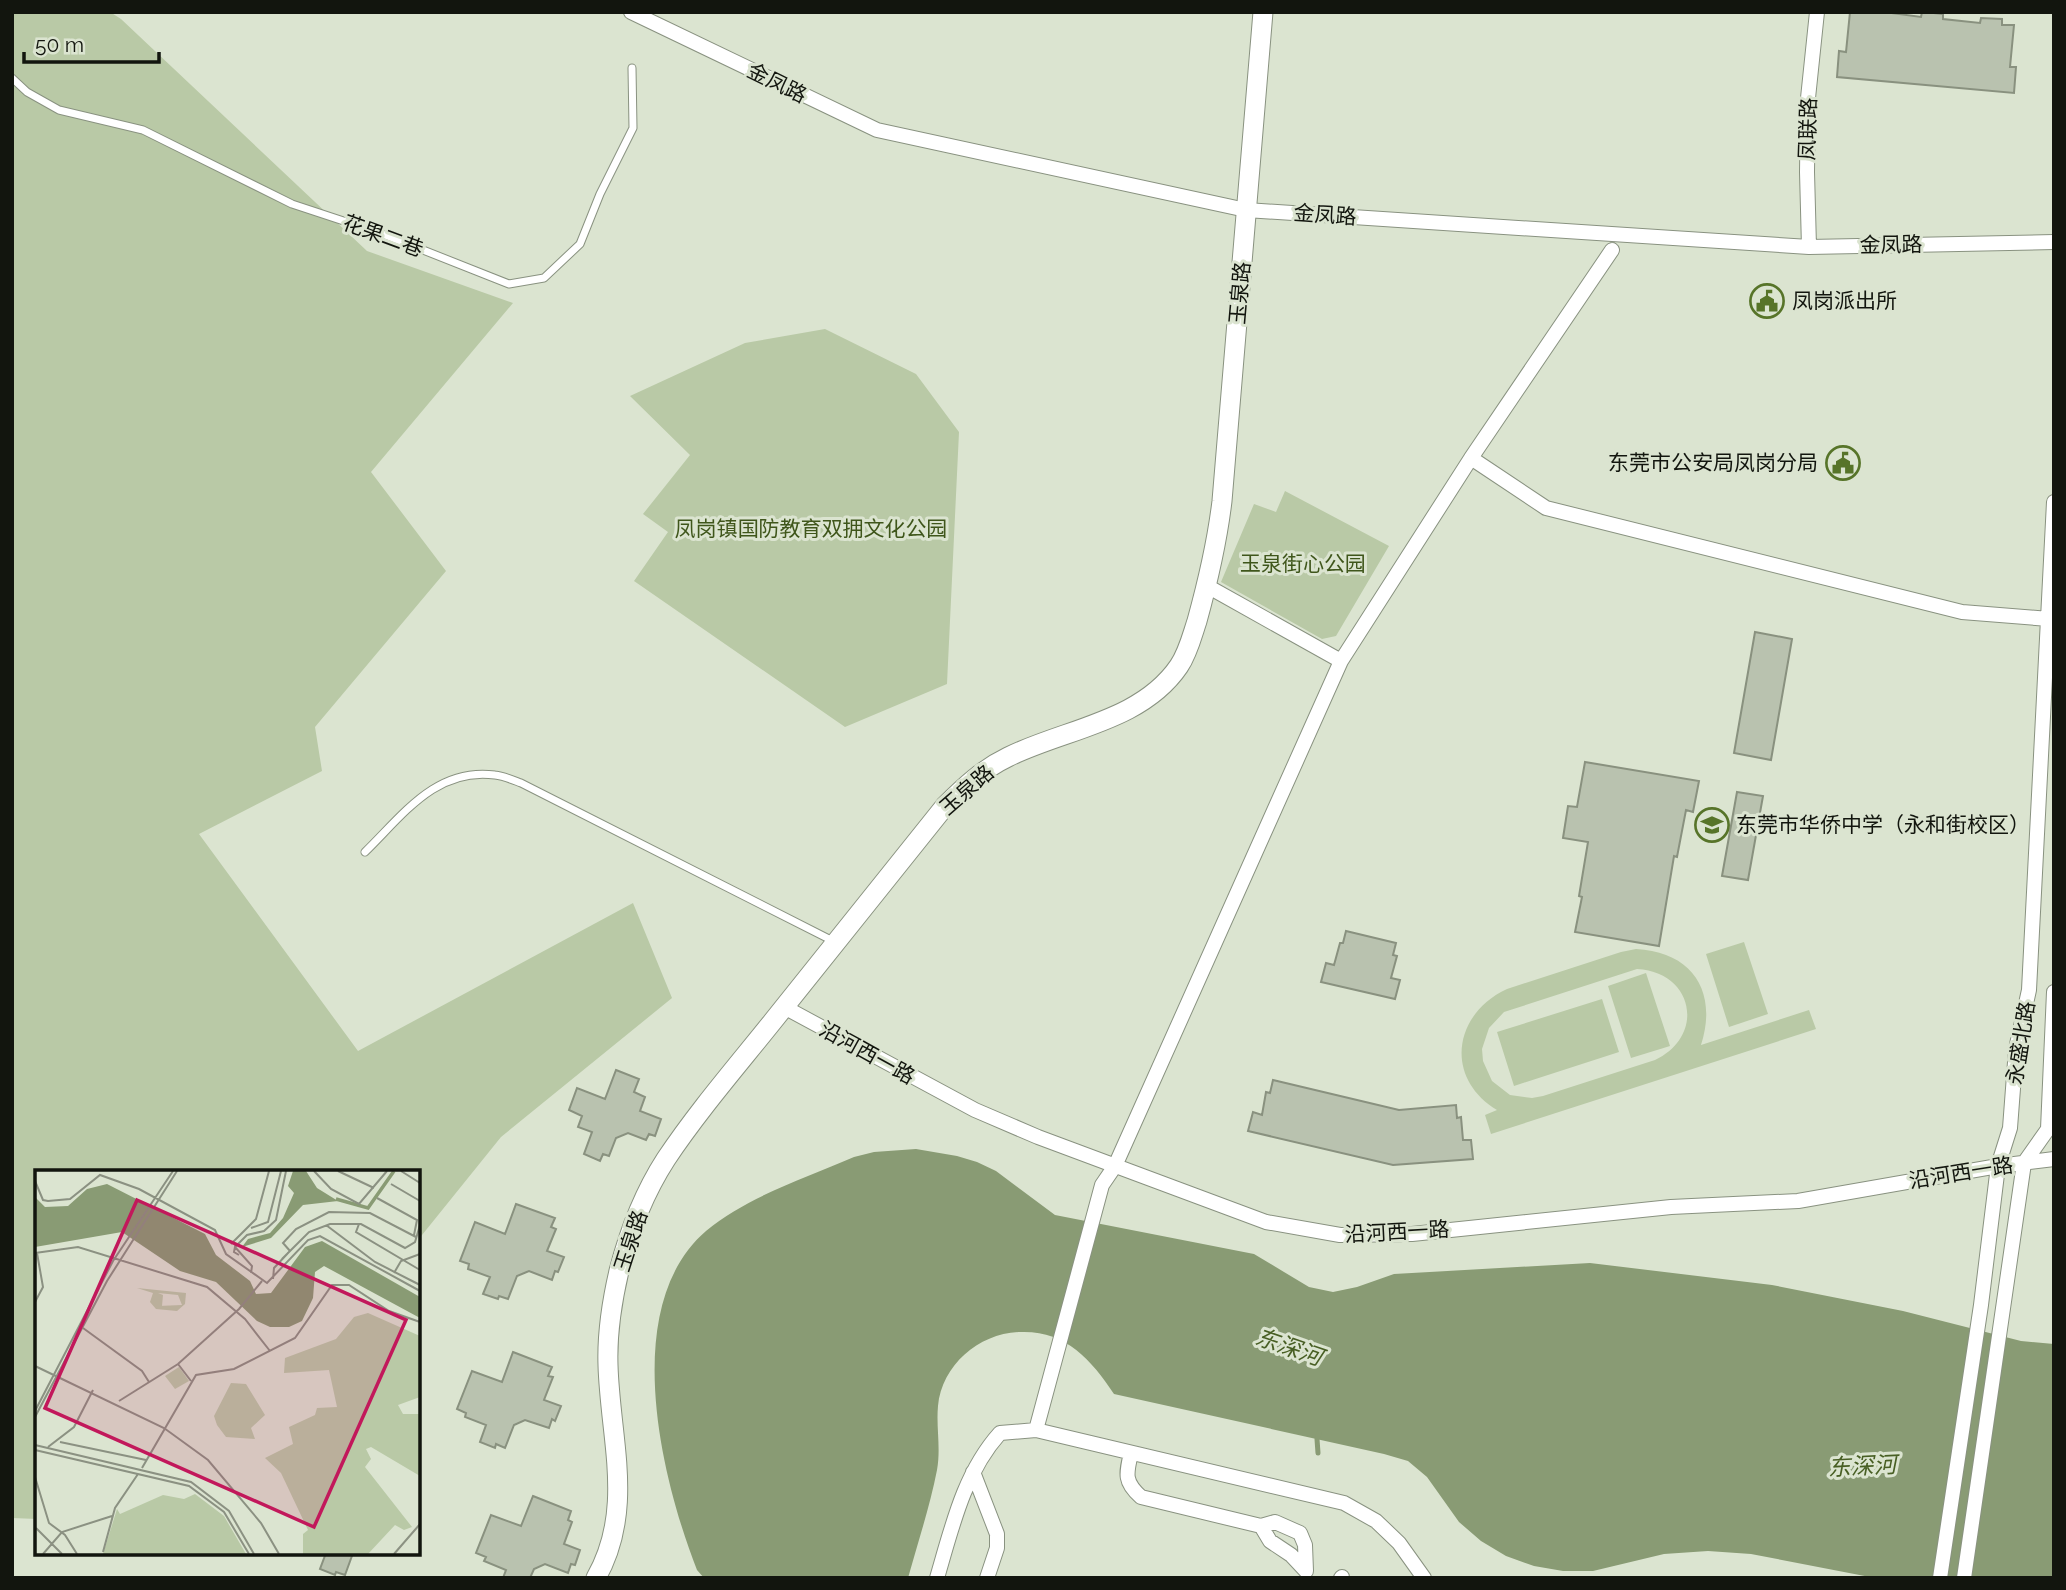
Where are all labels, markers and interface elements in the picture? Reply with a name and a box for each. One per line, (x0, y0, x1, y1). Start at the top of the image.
scale bar (24, 21, 159, 65)
text: 50 m (35, 32, 84, 57)
street label: 金凤路 (743, 58, 811, 108)
street label: 凤联路 (1794, 97, 1821, 161)
street label: 金凤路 (1293, 200, 1357, 229)
street label: 花果二巷 (339, 209, 427, 262)
street label: 金凤路 (1859, 231, 1923, 258)
street label: 玉泉路 (1224, 260, 1255, 325)
public building icon: 凤岗派出所 (1748, 282, 1786, 320)
place label: 凤岗派出所 (1792, 288, 1897, 313)
public building icon: 东莞市公安局凤岗分局 (1824, 444, 1862, 482)
place label: 东莞市公安局凤岗分局 (1608, 450, 1818, 475)
park label: 凤岗镇国防教育双拥文化公园 (675, 516, 948, 541)
park label: 玉泉街心公园 (1240, 551, 1366, 576)
street label: 玉泉路 (935, 760, 999, 820)
school or university icon: 东莞市华侨中学（永和街校区） (1693, 806, 1731, 844)
place label: 东莞市华侨中学（永和街校区） (1736, 812, 2030, 837)
street label: 永盛北路 (2002, 999, 2039, 1086)
street label: 沿河西一路 (815, 1016, 919, 1089)
street label: 沿河西一路 (1907, 1152, 2015, 1193)
inset map (35, 1170, 420, 1555)
street label: 玉泉路 (609, 1207, 652, 1275)
street label: 沿河西一路 (1344, 1216, 1450, 1247)
water label: 东深河 (1252, 1323, 1330, 1372)
water label: 东深河 (1827, 1450, 1901, 1481)

